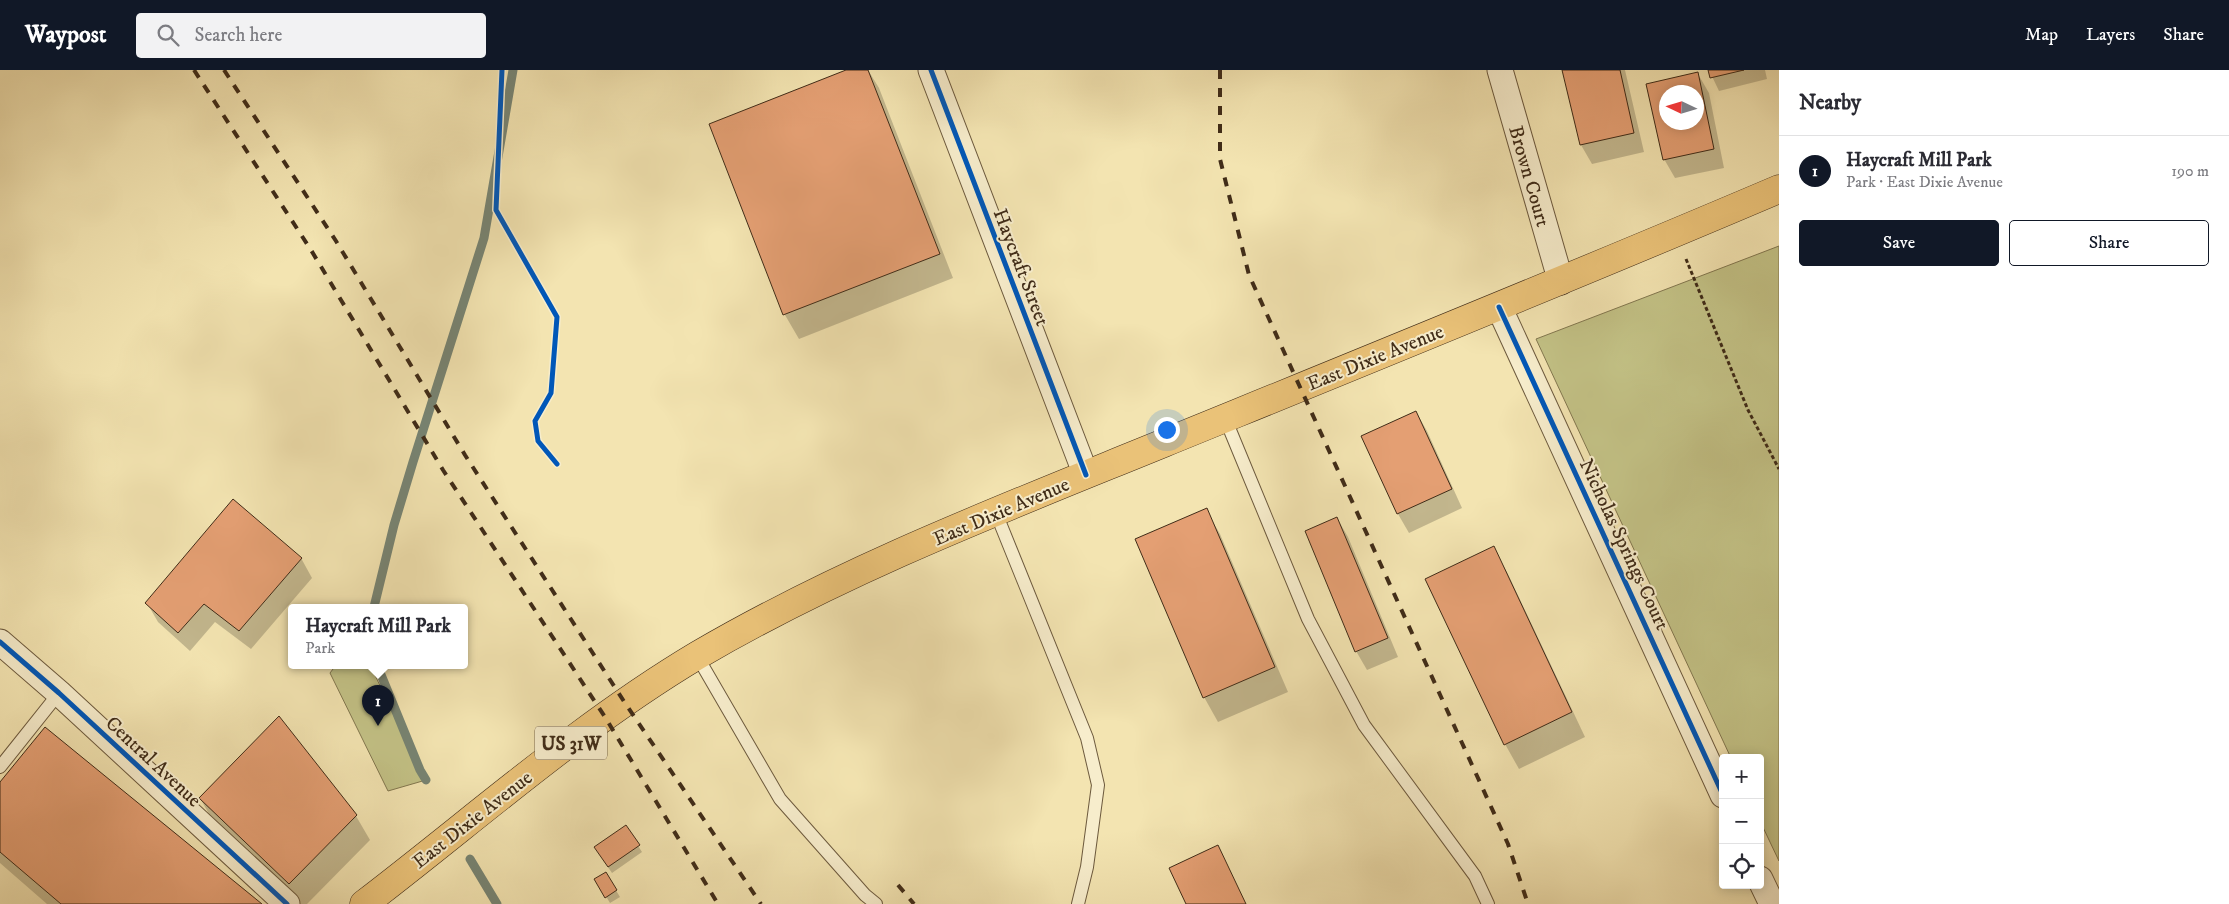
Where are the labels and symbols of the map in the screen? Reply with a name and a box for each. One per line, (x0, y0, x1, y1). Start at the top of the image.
north arrow (1659, 85, 1704, 130)
street label: Brown Court (1502, 123, 1555, 230)
street label: Haycraft Street (987, 205, 1054, 330)
street label: East Dixie Avenue (1304, 320, 1448, 397)
your location (1154, 417, 1180, 443)
street label: Nicholas Springs Court (1573, 455, 1674, 634)
street label: East Dixie Avenue (930, 472, 1073, 552)
pin: 1 (362, 685, 394, 726)
street label: Central Avenue (100, 711, 206, 813)
road number: US 31W (535, 726, 607, 760)
street label: East Dixie Avenue (408, 766, 538, 875)

